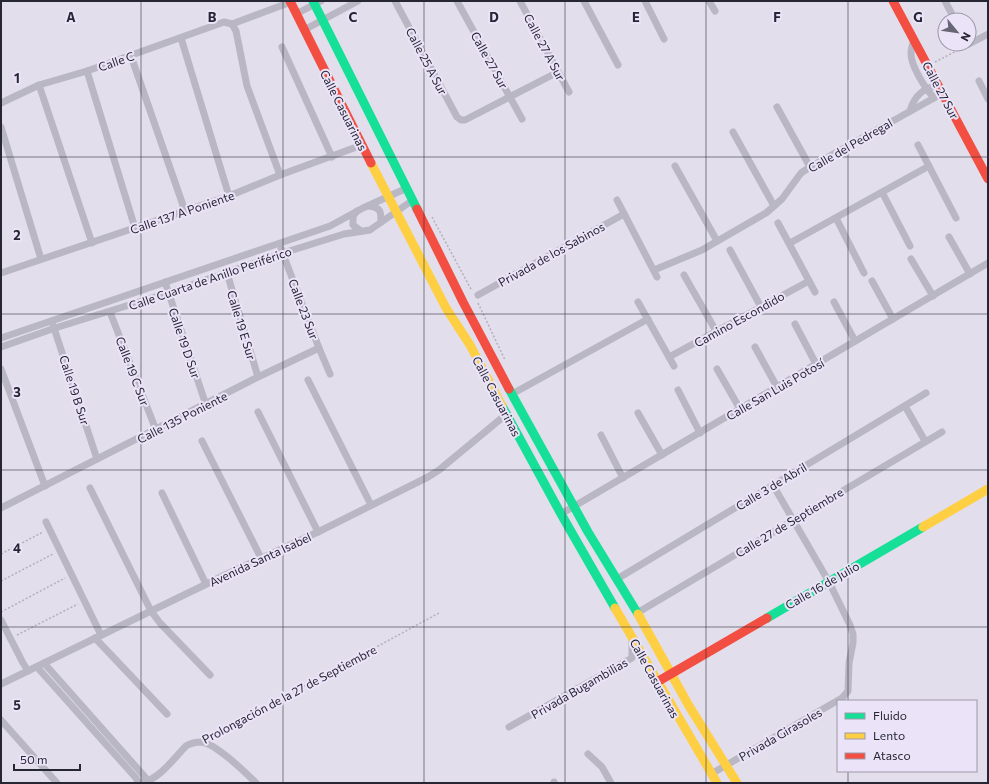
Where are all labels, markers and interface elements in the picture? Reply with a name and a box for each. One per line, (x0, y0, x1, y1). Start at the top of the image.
text: A (66, 9, 76, 25)
text: B (208, 9, 217, 25)
text: C (349, 9, 358, 25)
text: D (489, 9, 499, 25)
text: E (632, 9, 640, 25)
text: F (773, 9, 781, 25)
text: G (913, 9, 923, 25)
street label: Calle 27 A Sur (522, 11, 569, 83)
north arrow (937, 12, 977, 52)
street label: Calle 25 A Sur (403, 25, 451, 97)
street label: Calle 27 Sur (469, 29, 511, 91)
text: N (958, 30, 974, 44)
street label: Calle C (96, 48, 136, 74)
street label: Calle 27 Sur (920, 59, 962, 121)
street label: Calle Casuarinas (318, 67, 370, 153)
text: 1 (14, 70, 20, 86)
street label: Calle del Pedregal (805, 115, 895, 175)
street label: Calle 137 A Poniente (128, 188, 236, 236)
street label: Privada de los Sabinos (495, 219, 607, 289)
text: 2 (13, 227, 21, 243)
street label: Calle Cuarta de Anillo Periférico (127, 243, 293, 313)
street label: Calle 23 Sur (286, 277, 322, 341)
street label: Camino Escondido (691, 288, 787, 350)
street label: Calle 19 E Sur (225, 289, 259, 362)
street label: Calle 19 D Sur (166, 306, 204, 380)
street label: Calle 19 C Sur (113, 334, 153, 408)
street label: Calle 19 B Sur (57, 353, 93, 427)
street label: Calle Casuarinas (470, 354, 524, 438)
street label: Calle San Luis Potosí (723, 355, 827, 423)
text: 3 (13, 384, 21, 400)
street label: Calle 135 Poniente (135, 388, 229, 446)
street label: Calle 3 de Abril (733, 459, 809, 513)
street label: Calle 27 de Septiembre (733, 484, 845, 560)
street label: Avenida Santa Isabel (207, 529, 313, 589)
text: 4 (13, 540, 21, 556)
street label: Calle 16 de Julio (783, 558, 862, 613)
street label: Calle Casuarinas (627, 636, 683, 720)
street label: Prolongación de la 27 de Septiembre (199, 642, 379, 746)
street label: Privada Bugambilias (528, 655, 630, 721)
text: 5 (13, 697, 21, 713)
legend (837, 700, 977, 772)
street label: Privada Girasoles (736, 705, 824, 763)
text: Fluido (873, 708, 907, 722)
text: Lento (873, 728, 905, 742)
scale bar (14, 746, 80, 772)
text: Atasco (873, 748, 911, 762)
text: 50 m (20, 752, 48, 766)

